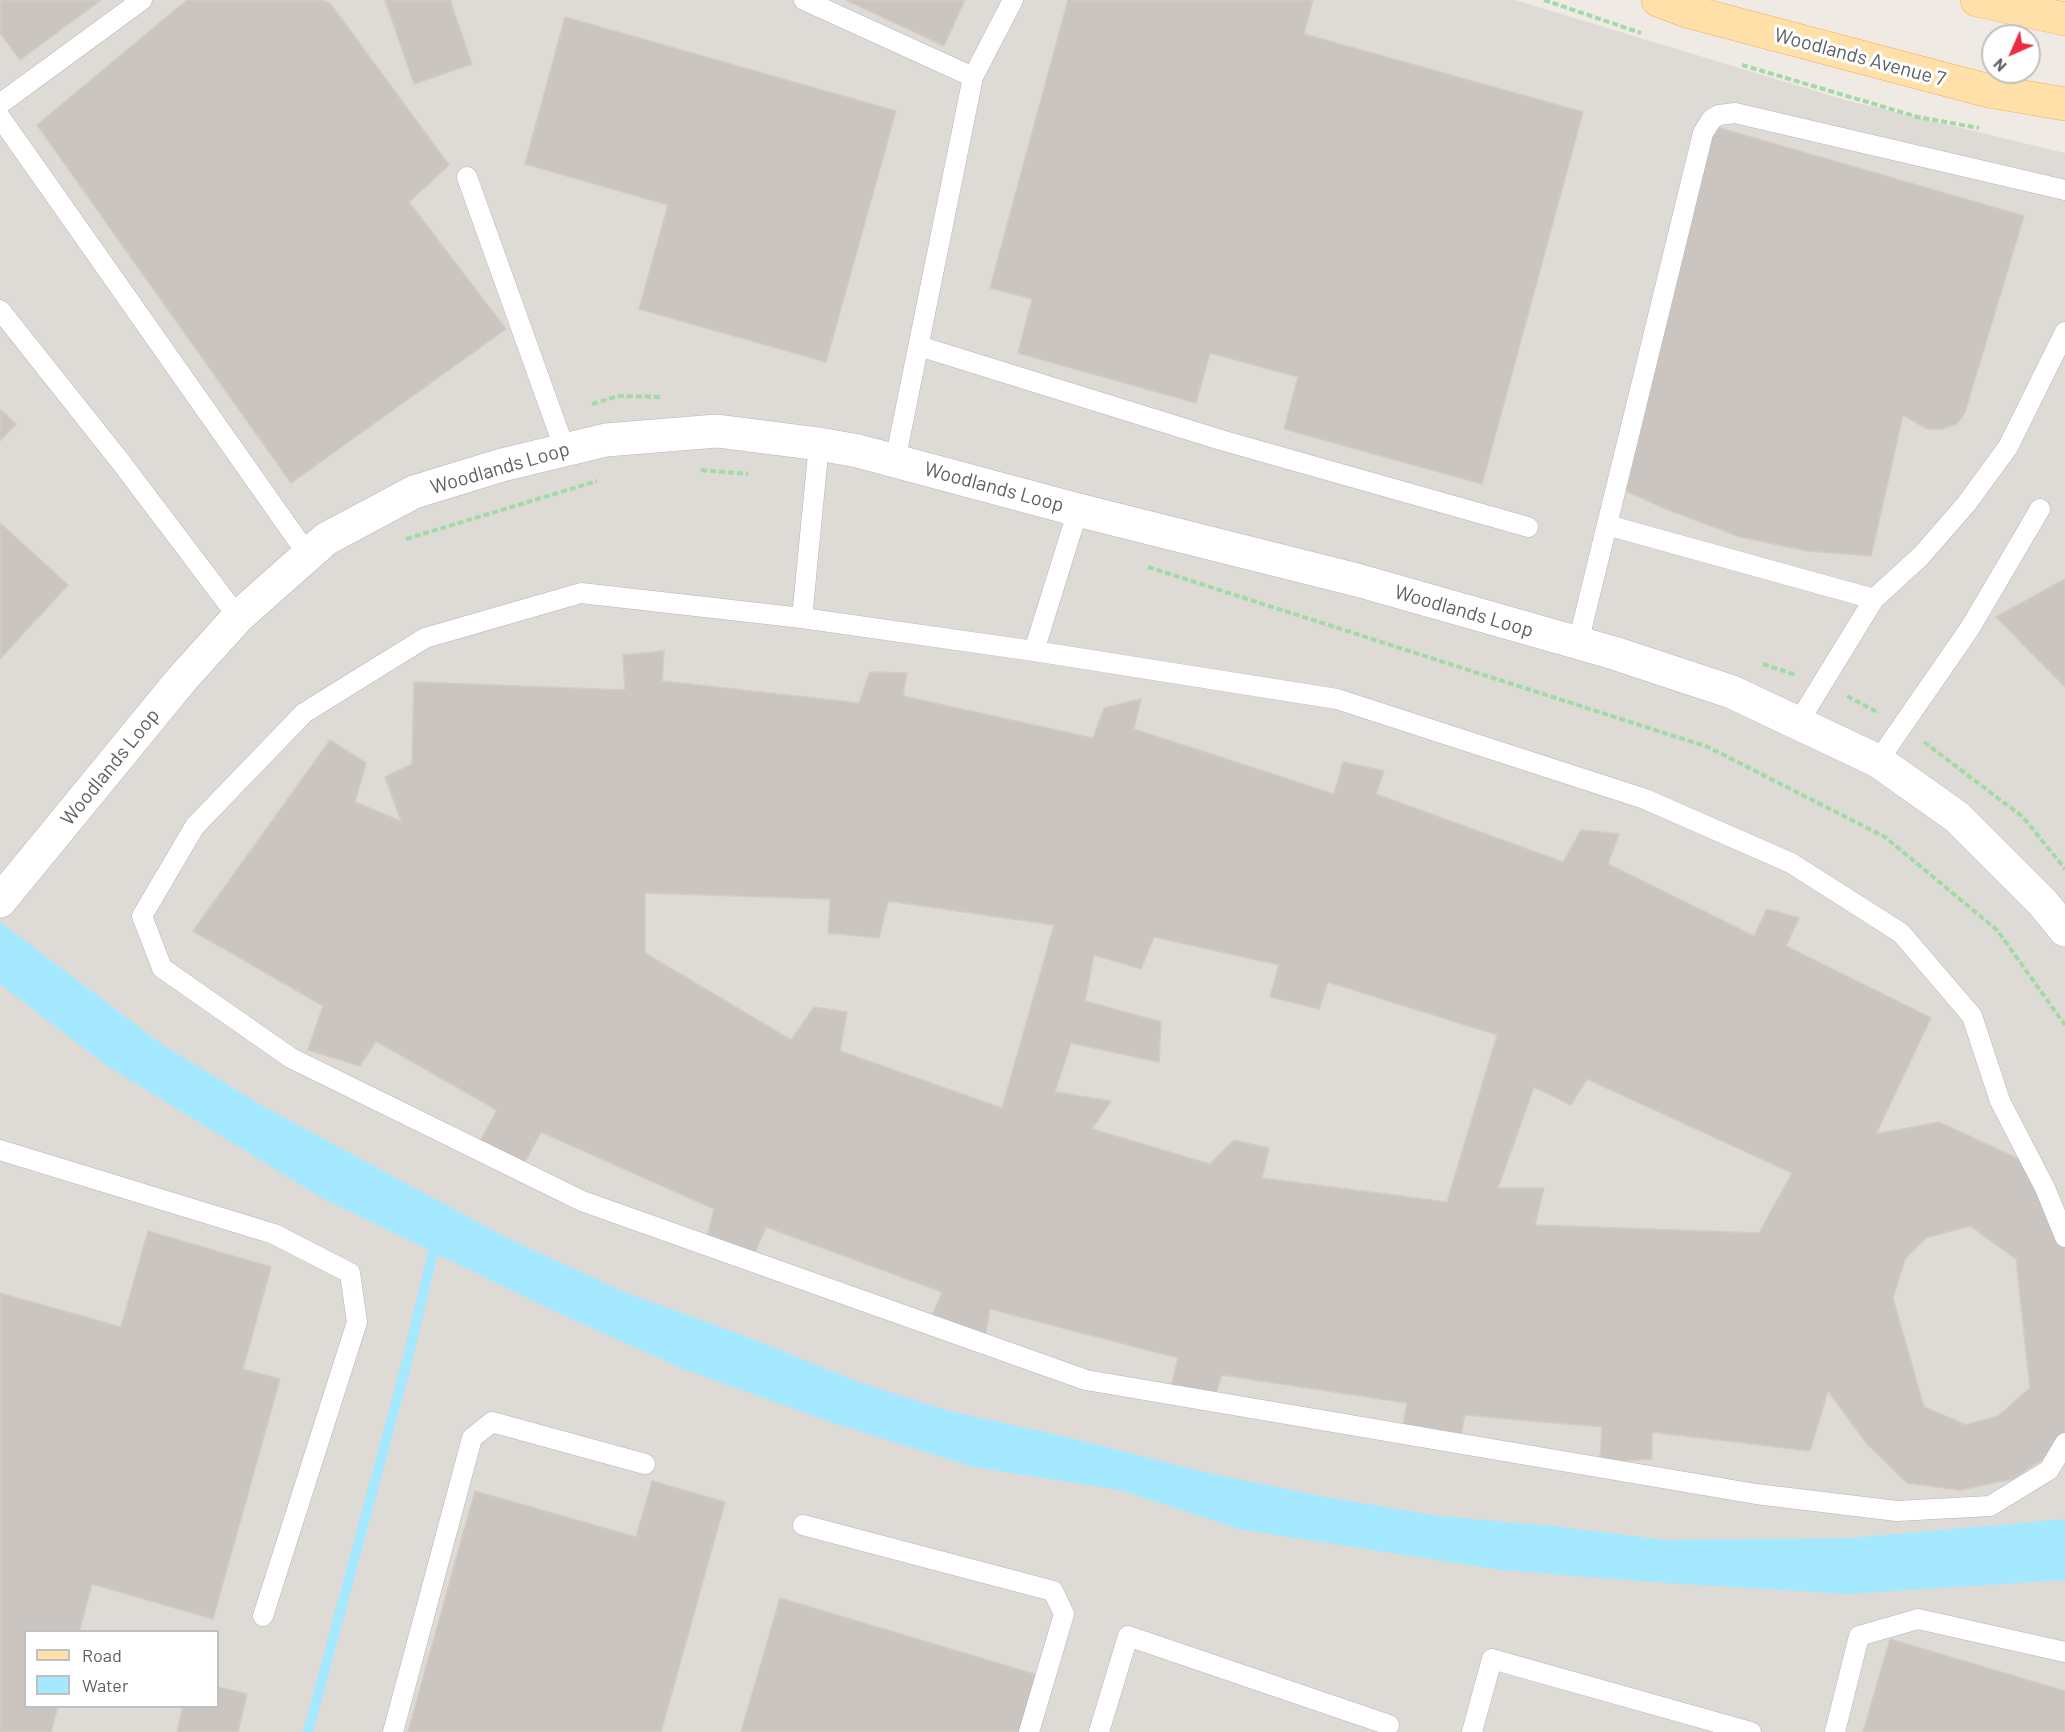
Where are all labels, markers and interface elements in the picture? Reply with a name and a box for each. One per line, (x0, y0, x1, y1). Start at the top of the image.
street label: Woodlands Avenue 7 (1772, 23, 1948, 91)
north arrow (1981, 24, 2041, 84)
text: N (1989, 55, 2010, 76)
street label: Woodlands Loop (428, 437, 572, 499)
street label: Woodlands Loop (922, 457, 1066, 517)
street label: Woodlands Loop (1392, 580, 1536, 642)
street label: Woodlands Loop (56, 704, 164, 830)
legend (24, 1630, 219, 1708)
text: Road (82, 1644, 122, 1666)
text: Water (82, 1674, 129, 1696)

